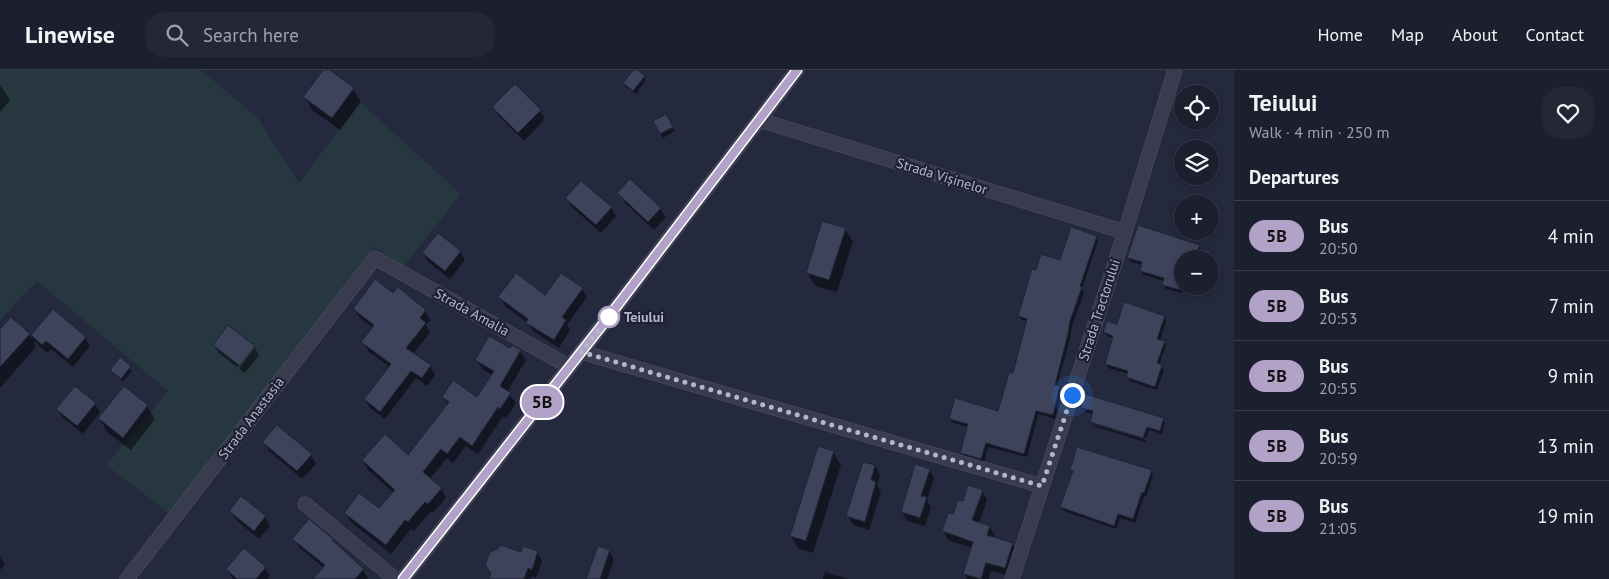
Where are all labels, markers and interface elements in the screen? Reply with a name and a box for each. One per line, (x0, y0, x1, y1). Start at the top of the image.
search box (145, 12, 495, 57)
text: Linewise (25, 19, 115, 50)
icon: search (163, 21, 191, 49)
text: Search here (203, 23, 299, 47)
text: Home (1317, 23, 1363, 46)
text: Map (1391, 23, 1424, 46)
text: About (1452, 23, 1498, 46)
text: Contact (1526, 23, 1584, 46)
map controls (1174, 85, 1219, 295)
button: locate (1174, 85, 1219, 130)
text: Teiului (1249, 87, 1318, 118)
button: heart (1542, 87, 1594, 139)
text: Walk · 4 min · 250 m (1249, 122, 1389, 142)
button: layers (1174, 140, 1219, 185)
street label: Strada Vișinelor (894, 154, 990, 198)
text: Departures (1249, 165, 1339, 189)
button: + (1174, 195, 1219, 240)
text: Bus (1319, 214, 1348, 238)
text: 5B (1266, 224, 1287, 247)
text: 4 min (1548, 224, 1594, 248)
text: 20:50 (1319, 238, 1357, 258)
button: − (1174, 250, 1219, 295)
street label: Strada Tractorului (1074, 257, 1124, 363)
street label: Strada Amalia (431, 284, 513, 340)
text: Bus (1319, 284, 1348, 308)
text: 5B (1266, 294, 1287, 317)
text: 7 min (1549, 294, 1594, 318)
marker: Teiului (598, 306, 620, 328)
place label: Teiului (624, 308, 664, 326)
text: 20:53 (1319, 308, 1357, 328)
text: Bus (1319, 354, 1348, 378)
text: 5B (1266, 364, 1287, 387)
text: 9 min (1548, 364, 1594, 388)
street label: Strada Anastasia (214, 373, 288, 463)
text: 20:55 (1319, 378, 1357, 398)
your location (1060, 383, 1085, 408)
line badge: 5B (520, 386, 564, 418)
text: 5B (532, 390, 552, 413)
text: Bus (1319, 424, 1348, 448)
text: 5B (1266, 434, 1287, 457)
text: 13 min (1537, 434, 1594, 458)
text: 20:59 (1319, 448, 1357, 468)
text: Bus (1319, 494, 1348, 518)
text: 5B (1266, 504, 1287, 527)
text: 19 min (1537, 504, 1594, 528)
text: 21:05 (1319, 518, 1357, 538)

